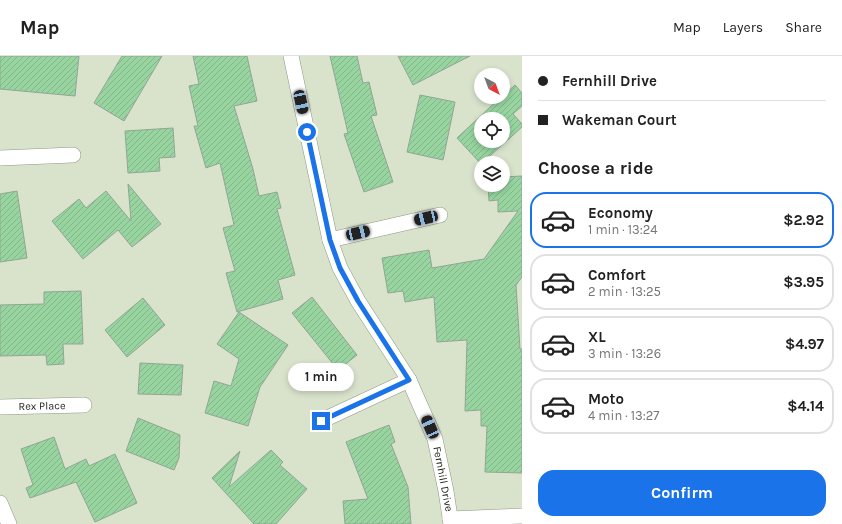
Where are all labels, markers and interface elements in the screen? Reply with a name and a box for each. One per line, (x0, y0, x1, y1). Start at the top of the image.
text: Map (20, 17, 59, 39)
text: Map (673, 19, 701, 36)
text: Layers (723, 19, 763, 36)
text: Share (785, 19, 822, 36)
north arrow (474, 68, 510, 104)
map controls (474, 68, 510, 192)
text: Fernhill Drive (562, 72, 657, 90)
car (293, 89, 309, 115)
text: Wakeman Court (562, 111, 677, 129)
button: locate (474, 112, 510, 148)
route start (298, 123, 316, 141)
button: layers (474, 156, 510, 192)
text: Choose a ride (538, 157, 653, 179)
icon: car (540, 202, 576, 238)
text: Economy (588, 204, 653, 222)
car (413, 209, 439, 227)
text: $2.92 (783, 211, 824, 229)
text: 1 min · 13:24 (588, 222, 658, 237)
car (345, 224, 371, 242)
icon: car (540, 264, 576, 300)
text: Comfort (588, 266, 646, 284)
text: $3.95 (783, 273, 824, 291)
text: 2 min · 13:25 (588, 284, 661, 299)
icon: car (540, 326, 576, 362)
text: XL (588, 328, 606, 346)
text: $4.97 (785, 335, 824, 353)
text: 3 min · 13:26 (588, 346, 661, 361)
callout: 1 min (288, 363, 354, 391)
text: 1 min (305, 369, 337, 384)
icon: car (540, 388, 576, 424)
text: Moto (588, 390, 624, 408)
text: $4.14 (787, 397, 824, 415)
street label: Rex Place (18, 399, 66, 413)
text: 4 min · 13:27 (588, 408, 659, 423)
route end (312, 412, 330, 430)
car (420, 414, 440, 440)
street label: Fernhill Drive (430, 445, 456, 513)
button: Confirm (538, 470, 826, 516)

